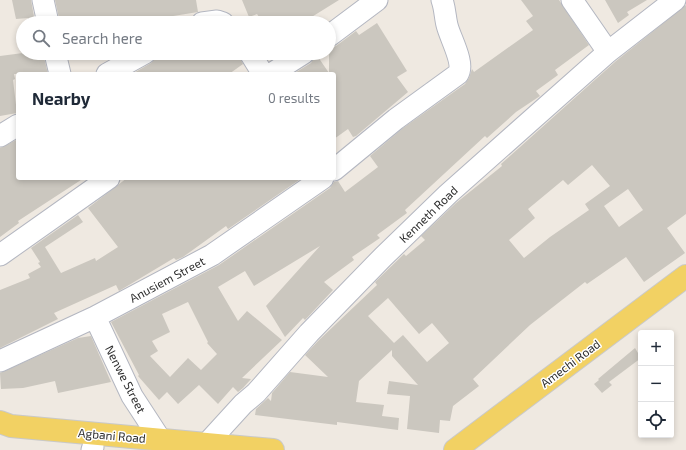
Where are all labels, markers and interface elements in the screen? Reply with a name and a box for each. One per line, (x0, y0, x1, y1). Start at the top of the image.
search box (16, 16, 336, 60)
icon: search (30, 27, 52, 49)
text: Search here (62, 29, 143, 47)
text: Nearby (32, 88, 90, 108)
text: 0 results (268, 90, 320, 106)
street label: Kenneth Road (396, 183, 460, 245)
street label: Anusiem Street (127, 253, 207, 305)
map controls (638, 330, 674, 438)
button: + (638, 330, 674, 366)
street label: Amechi Road (538, 336, 602, 390)
street label: Nenwe Street (103, 343, 149, 416)
button: − (638, 366, 674, 402)
button: locate (638, 402, 674, 438)
street label: Agbani Road (78, 425, 146, 445)

